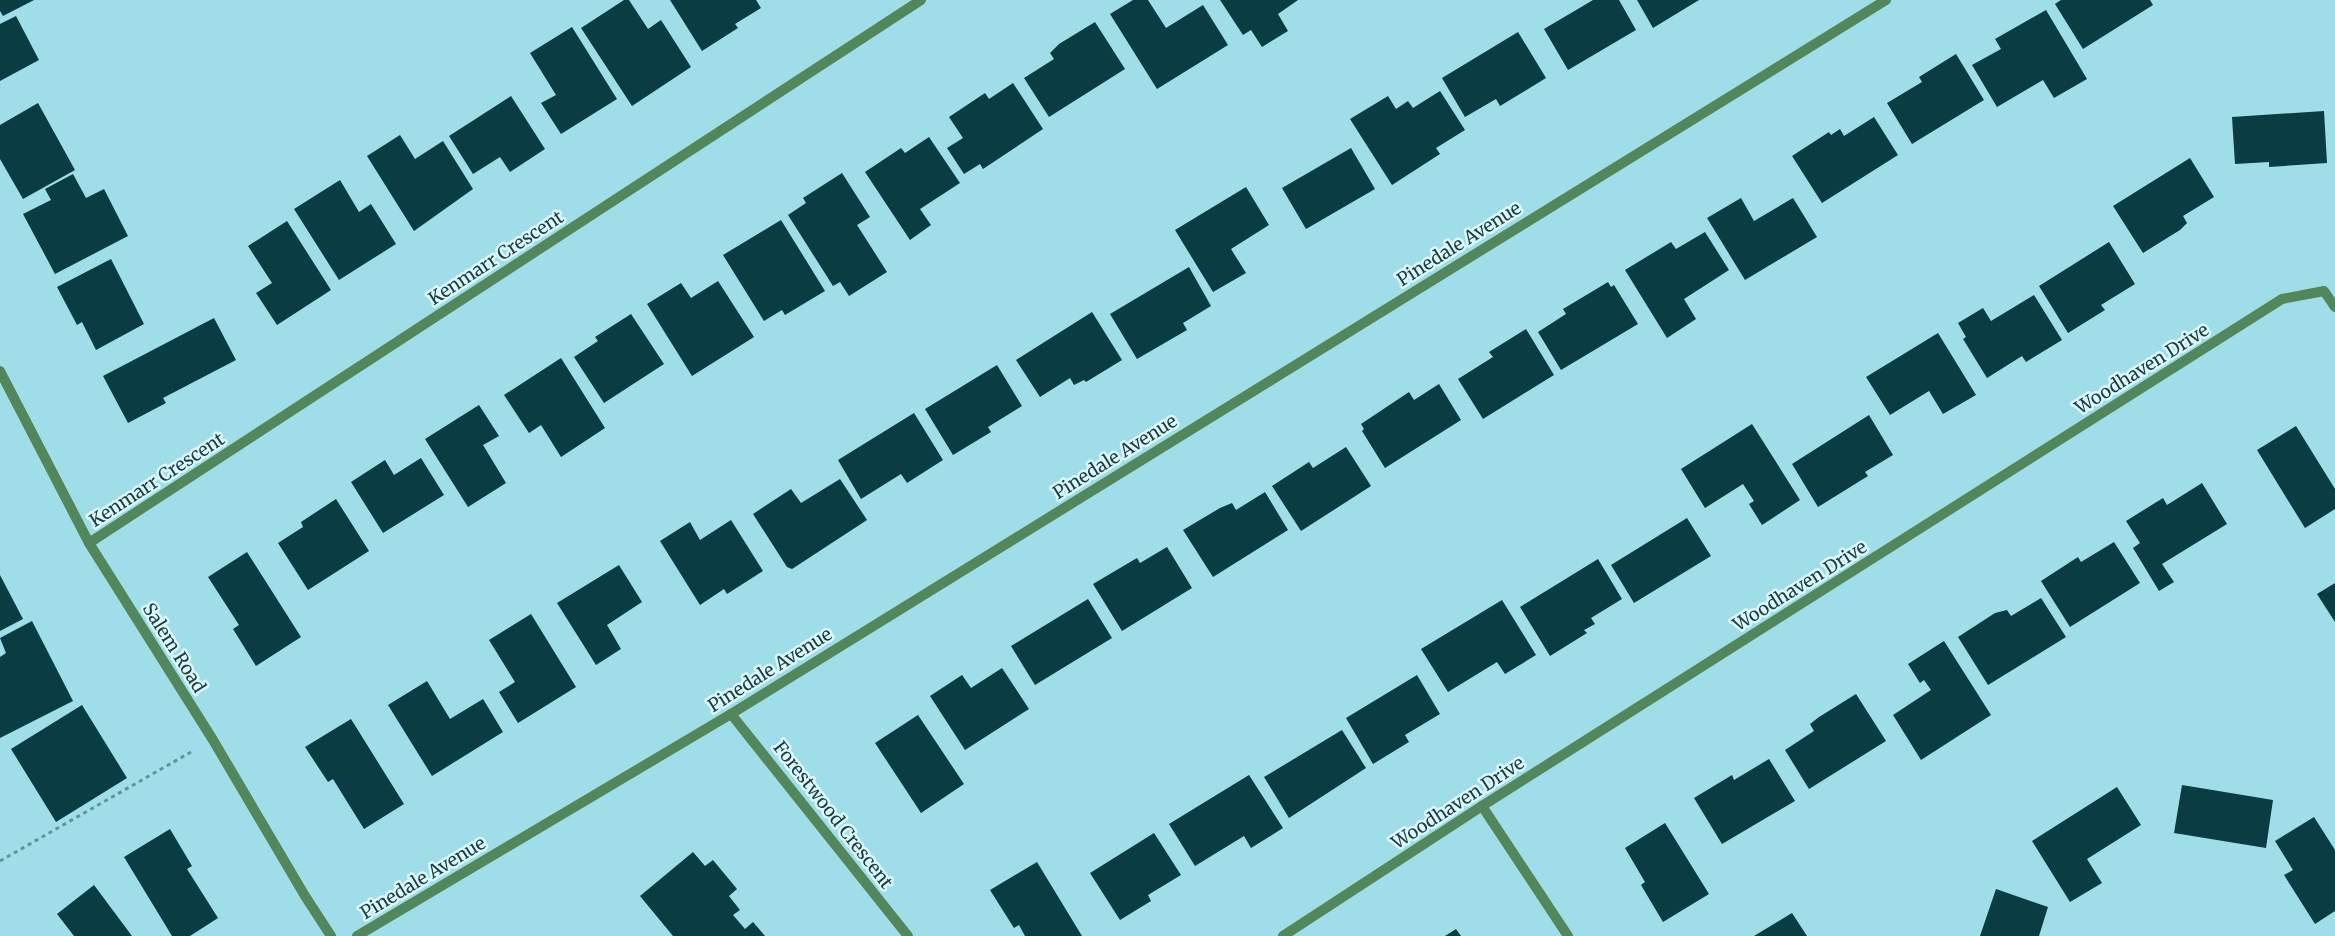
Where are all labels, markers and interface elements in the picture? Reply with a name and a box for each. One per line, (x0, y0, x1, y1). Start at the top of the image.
street label: Pinedale Avenue (1392, 196, 1525, 291)
street label: Kenmarr Crescent (424, 205, 568, 310)
street label: Woodhaven Drive (2070, 318, 2213, 420)
street label: Pinedale Avenue (1048, 409, 1181, 504)
street label: Kenmarr Crescent (85, 427, 229, 532)
street label: Woodhaven Drive (1728, 535, 1871, 637)
street label: Salem Road (138, 599, 211, 697)
street label: Pinedale Avenue (703, 622, 836, 717)
street label: Forestwood Crescent (769, 736, 898, 893)
street label: Woodhaven Drive (1386, 751, 1528, 855)
street label: Pinedale Avenue (356, 831, 490, 924)

